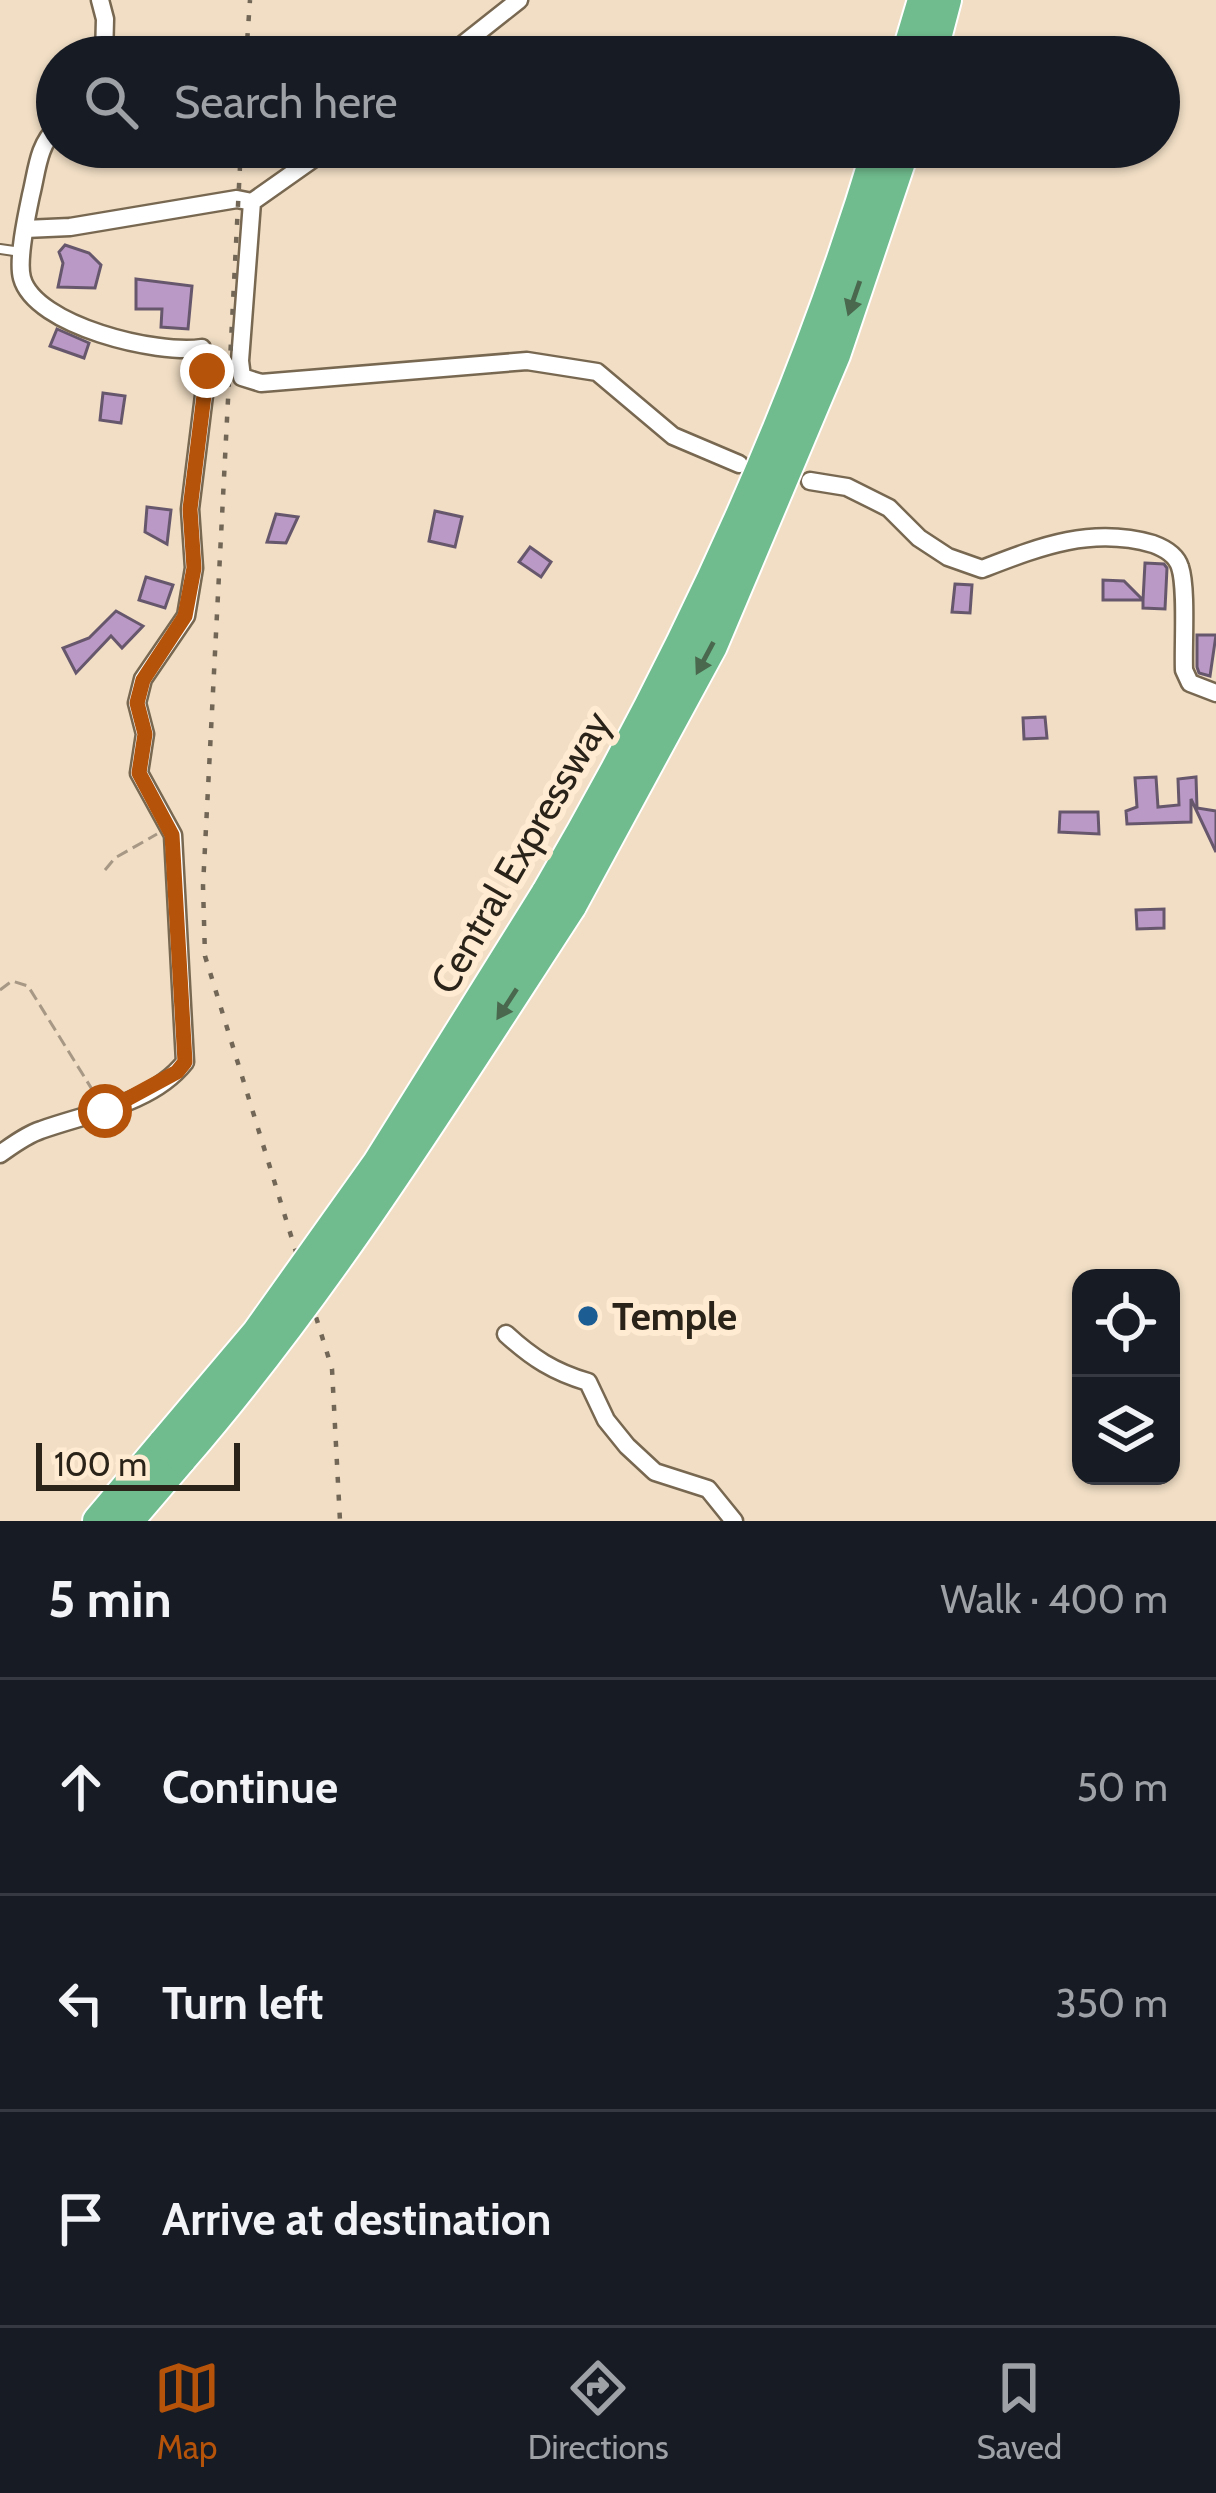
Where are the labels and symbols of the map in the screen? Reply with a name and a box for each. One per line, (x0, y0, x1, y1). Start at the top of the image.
one-way arrow (844, 280, 863, 317)
route end (180, 344, 234, 398)
one-way arrow (695, 640, 716, 675)
street label: Central Expressway (420, 702, 621, 1002)
one-way arrow (496, 988, 518, 1021)
route start (78, 1084, 132, 1138)
place label: Temple (612, 1292, 737, 1340)
marker: Temple (575, 1303, 601, 1329)
scale bar (36, 1437, 240, 1490)

